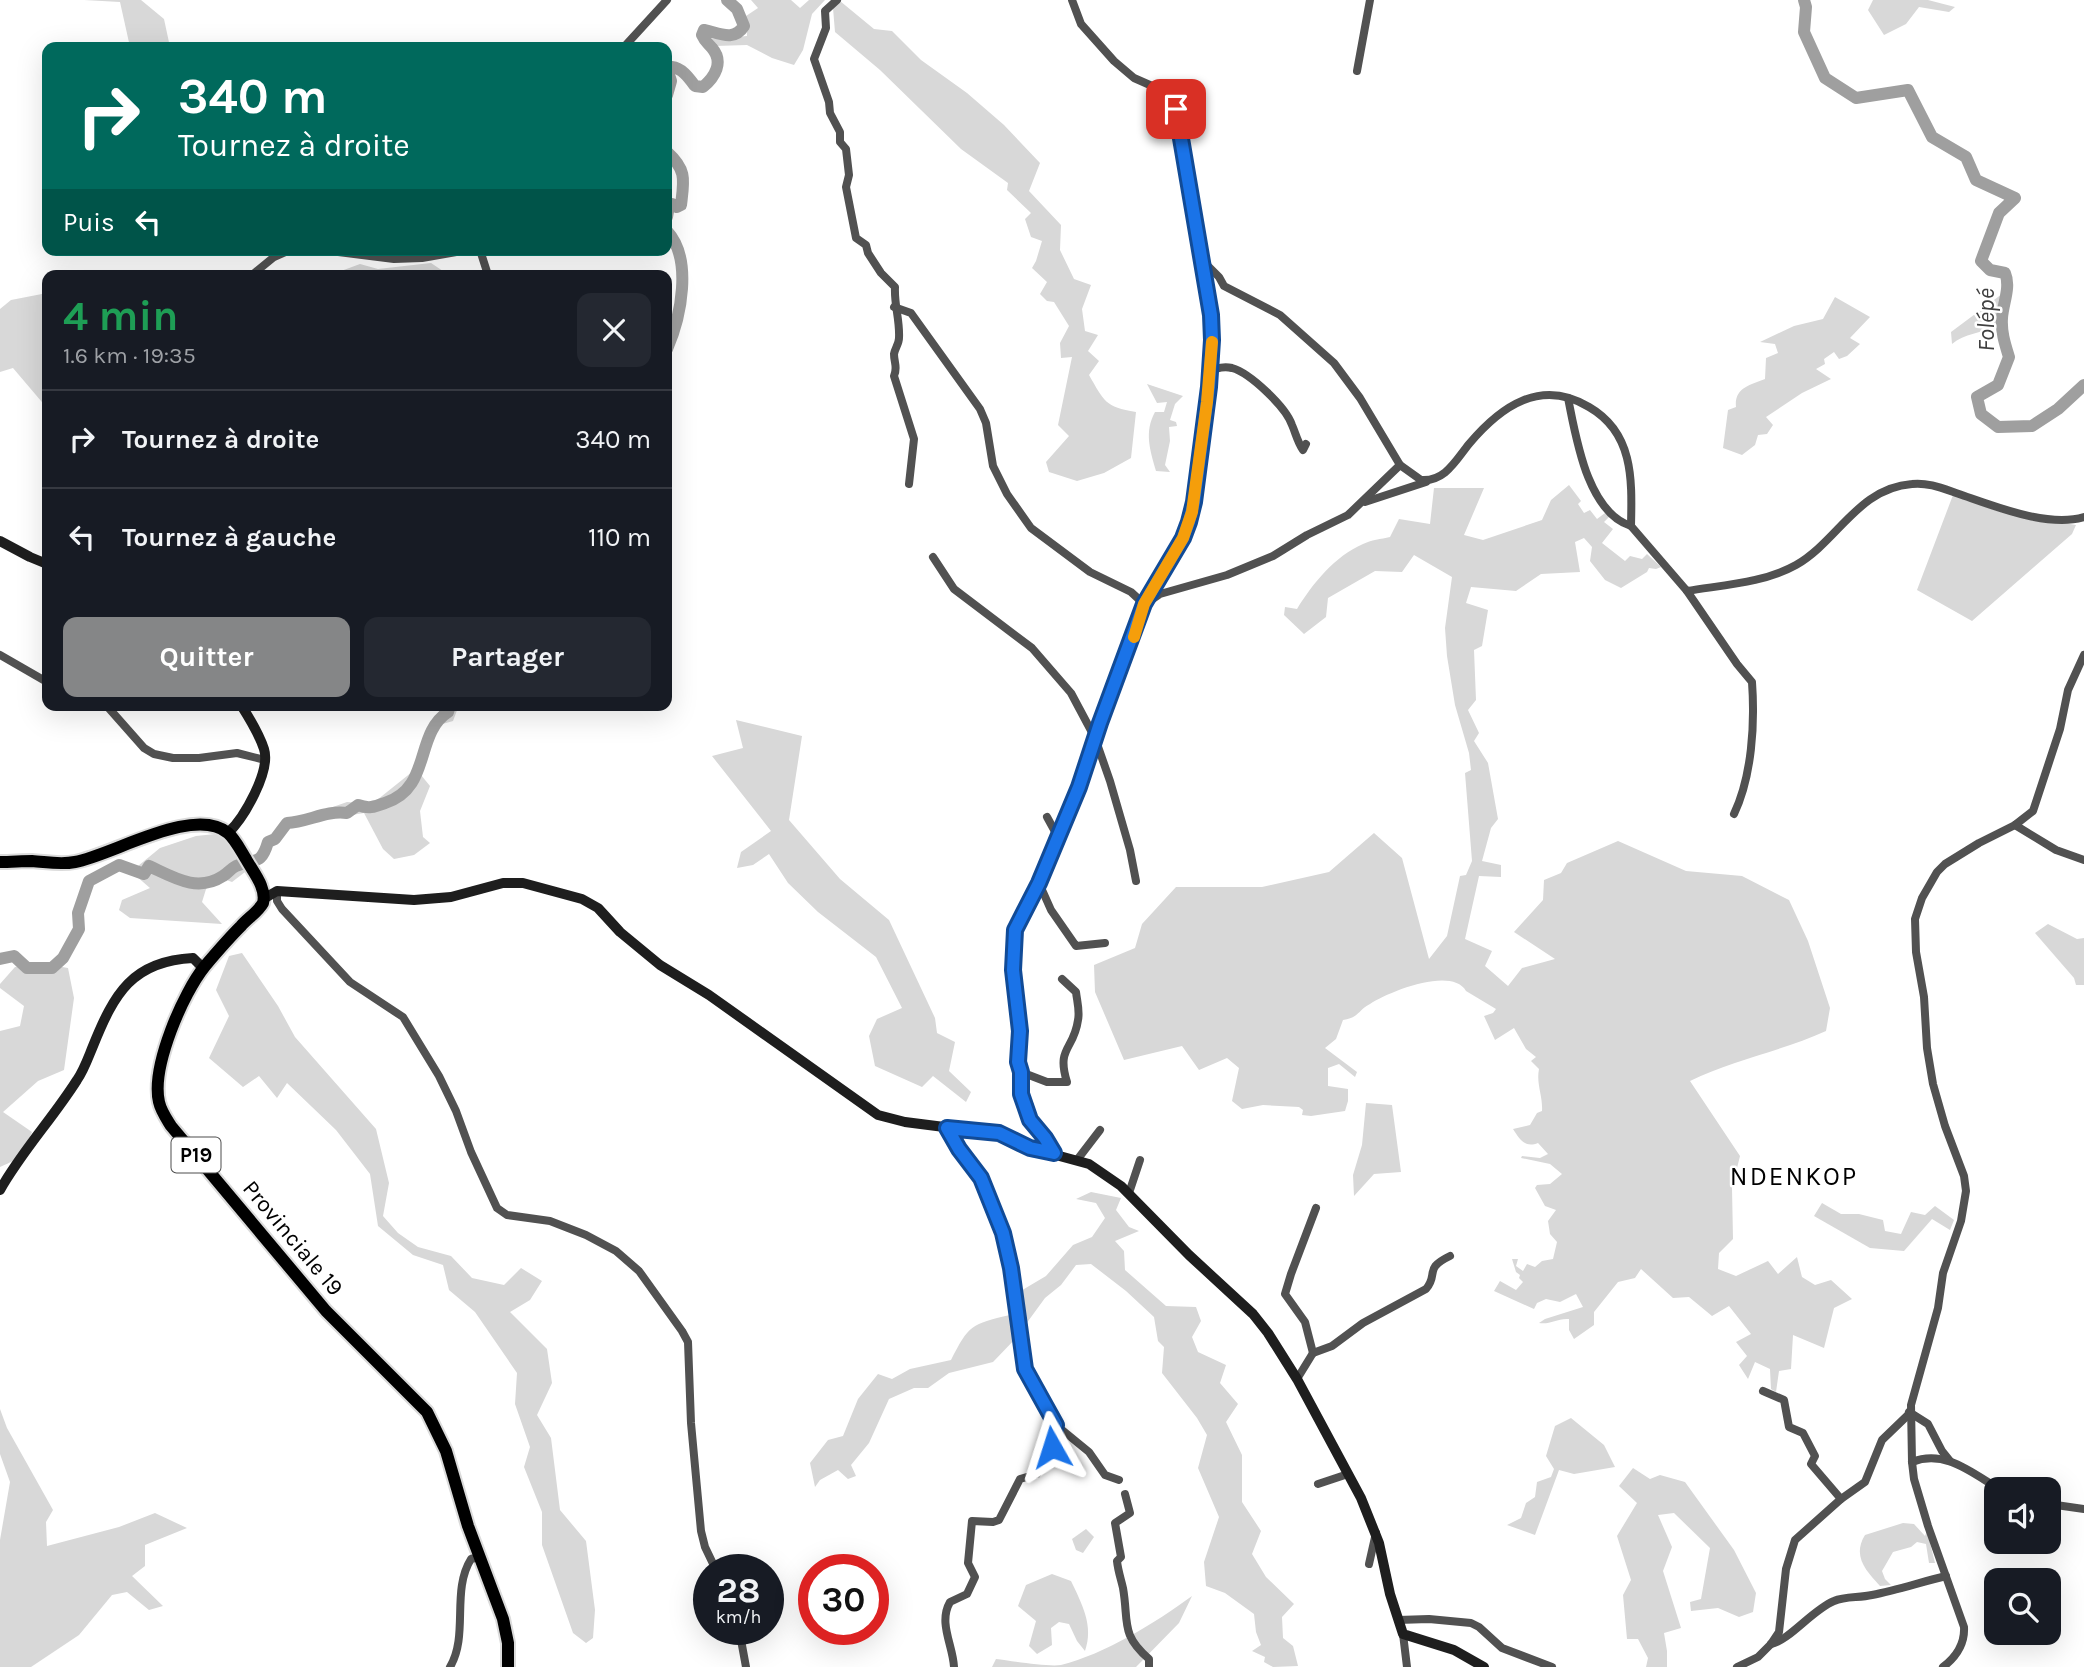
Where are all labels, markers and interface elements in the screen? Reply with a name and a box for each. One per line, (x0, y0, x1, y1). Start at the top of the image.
text: 340 m (178, 68, 328, 125)
icon: right (63, 70, 154, 161)
pin (1146, 79, 1206, 139)
icon: arrive (1157, 90, 1195, 128)
text: Tournez à droite (178, 127, 410, 164)
icon: left (129, 203, 167, 241)
text: Puis (63, 207, 115, 238)
water label: Folépé (1972, 288, 2000, 352)
text: 4 min (63, 291, 178, 341)
button: close (577, 293, 651, 367)
text: 1.6 km · 19:35 (63, 342, 196, 369)
icon: right (63, 420, 101, 458)
text: Tournez à droite (122, 424, 319, 455)
text: 340 m (575, 424, 651, 455)
icon: left (63, 518, 101, 556)
text: Tournez à gauche (122, 522, 336, 553)
text: 110 m (588, 522, 651, 553)
button: Quitter (63, 617, 350, 697)
button: Partager (364, 617, 651, 697)
road number: P19 (172, 1138, 220, 1172)
district label: NDENKOP (1730, 1161, 1858, 1192)
street label: Provinciale 19 (237, 1175, 349, 1301)
position arrow (1015, 1410, 1089, 1484)
map controls (1984, 1477, 2061, 1645)
button: sound (1984, 1477, 2061, 1554)
speed limit sign: 30 (798, 1554, 889, 1645)
button: search (1984, 1568, 2061, 1645)
text: 28 (717, 1570, 760, 1611)
text: km/h (716, 1606, 761, 1628)

